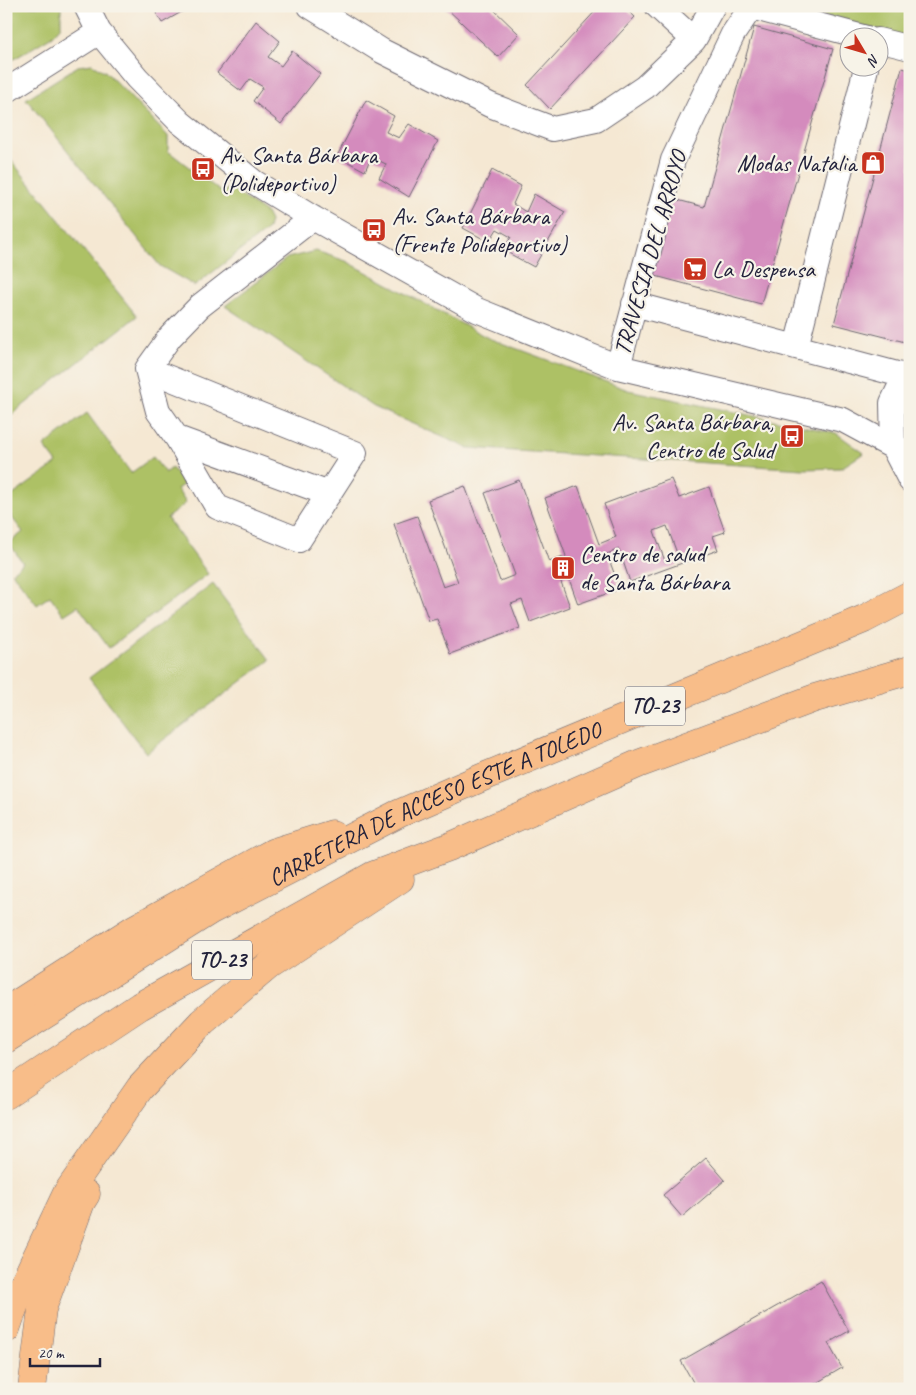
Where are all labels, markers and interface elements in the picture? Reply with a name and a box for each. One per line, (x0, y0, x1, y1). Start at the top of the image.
north arrow (838, 28, 888, 78)
text: N (863, 51, 883, 70)
place label: Av. Santa Bárbara (Polideportivo) (220, 140, 379, 198)
street label: TRAVESIA DEL ARROYO (607, 146, 694, 358)
place label: Modas Natalia (737, 148, 858, 178)
shop icon: Modas Natalia (860, 150, 886, 176)
bus stop icon: Av. Santa Bárbara (Polideportivo) (190, 156, 216, 182)
place label: Av. Santa Bárbara (Frente Polideportivo) (392, 201, 568, 259)
bus stop icon: Av. Santa Bárbara (Frente Polideportivo) (361, 217, 387, 243)
place label: La Despensa (712, 254, 816, 284)
supermarket icon: La Despensa (682, 256, 708, 282)
place label: Av. Santa Bárbara, Centro de Salud (612, 407, 778, 465)
bus stop icon: Av. Santa Bárbara, Centro de Salud (779, 423, 805, 449)
place label: Centro de salud de Santa Bárbara (580, 539, 731, 597)
building icon: Centro de salud de Santa Bárbara (550, 555, 576, 581)
road number: TO-23 (625, 686, 685, 726)
street label: CARRETERA DE ACCESO ESTE A TOLEDO (263, 714, 607, 893)
road number: TO-23 (192, 940, 252, 980)
scale bar (30, 1335, 100, 1367)
text: 20 m (38, 1344, 65, 1363)

